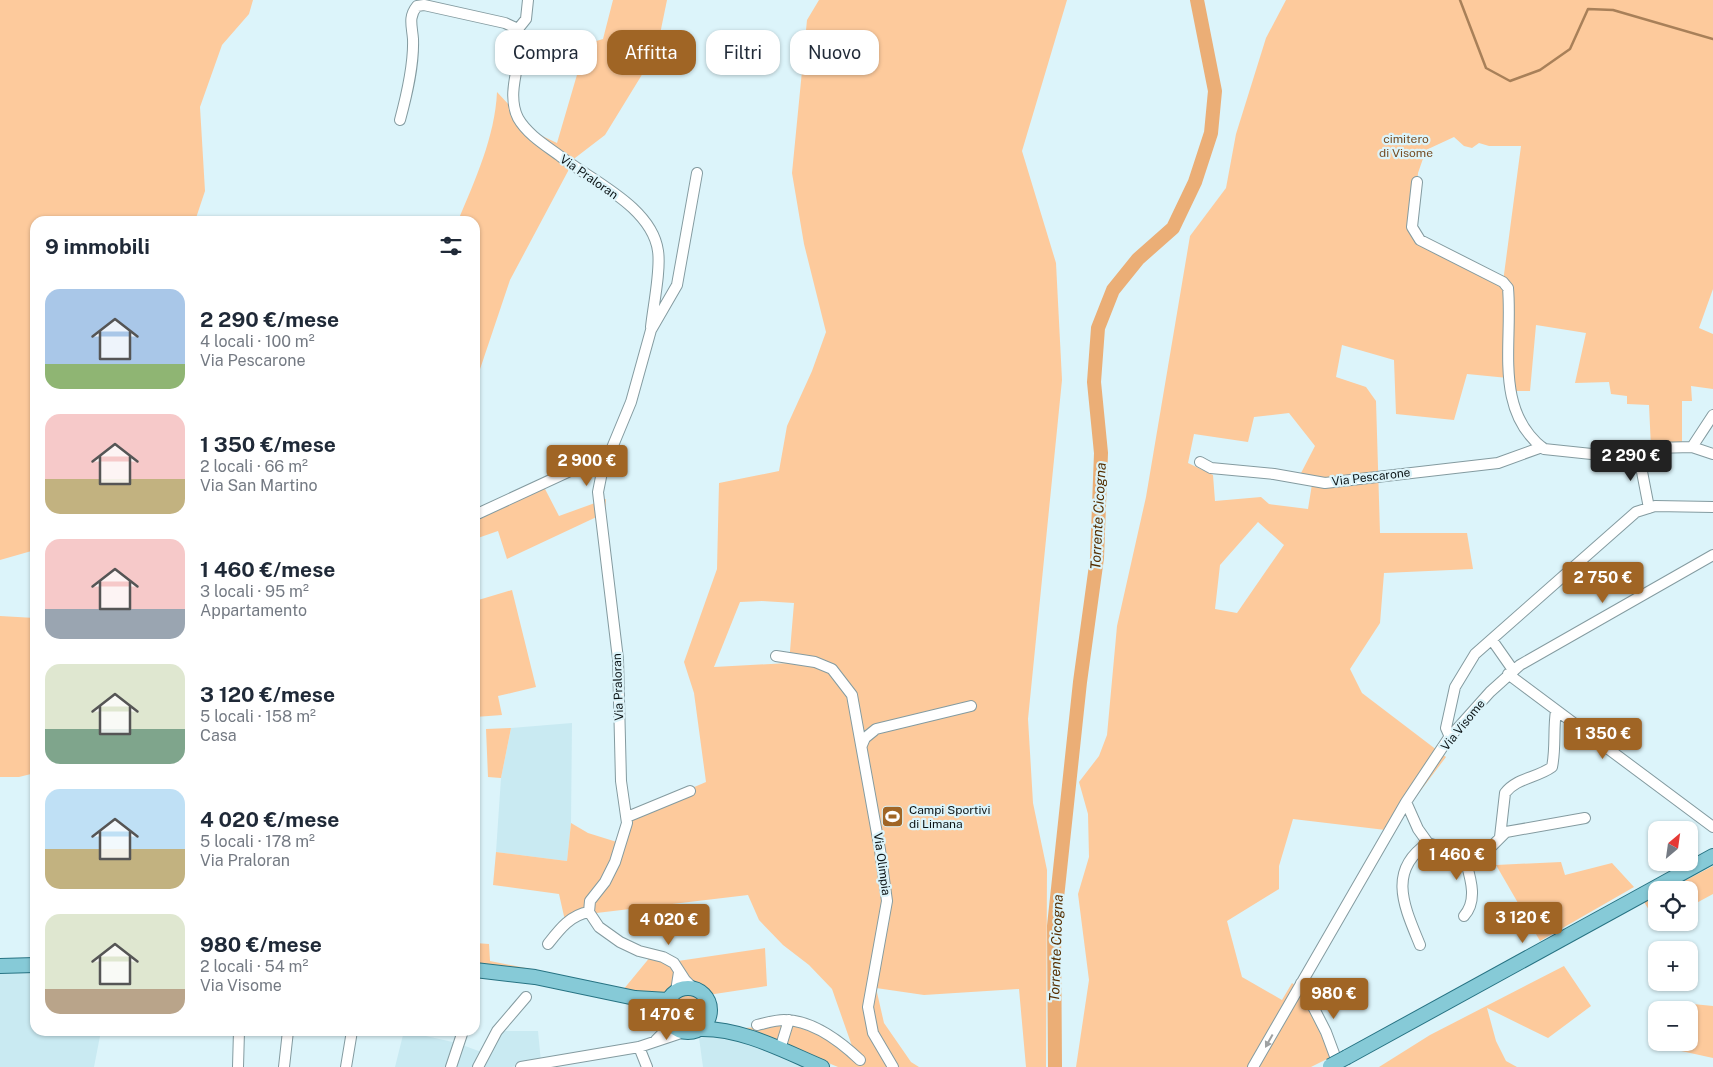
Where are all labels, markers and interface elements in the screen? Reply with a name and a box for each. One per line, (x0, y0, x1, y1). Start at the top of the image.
chip: Compra (495, 30, 597, 75)
chip: Affitta (607, 30, 696, 75)
chip: Filtri (706, 30, 780, 75)
chip: Nuovo (790, 30, 879, 75)
park label: cimitero di Visome (1379, 132, 1433, 160)
street label: Via Praloran (557, 152, 621, 202)
icon: filters (437, 232, 465, 260)
text: 9 immobili (45, 234, 150, 259)
text: 2 290 €/mese (200, 307, 339, 332)
icon: home (85, 309, 145, 369)
text: 4 locali · 100 m² (200, 332, 315, 351)
text: Via Pescarone (200, 351, 306, 370)
text: 1 350 €/mese (200, 432, 336, 457)
icon: home (85, 434, 145, 494)
pin: 2 290 € (1585, 440, 1677, 482)
pin: 2 900 € (541, 444, 633, 487)
text: 2 290 € (1602, 446, 1660, 465)
text: 2 900 € (558, 451, 616, 470)
text: 2 locali · 66 m² (200, 457, 308, 476)
water label: Torrente Cicogna (1087, 462, 1109, 570)
street label: Via Pescarone (1331, 465, 1411, 489)
text: Via San Martino (200, 476, 318, 495)
text: 1 460 €/mese (200, 557, 335, 582)
icon: home (85, 559, 145, 619)
pin: 2 750 € (1557, 562, 1649, 604)
text: 2 750 € (1574, 568, 1632, 587)
text: 3 locali · 95 m² (200, 582, 309, 601)
text: Appartamento (200, 601, 307, 620)
street label: Via Praloran (610, 653, 626, 721)
text: 3 120 €/mese (200, 682, 335, 707)
icon: home (85, 684, 145, 744)
street label: Via Visome (1438, 697, 1488, 753)
text: 5 locali · 158 m² (200, 707, 316, 726)
pin: 1 350 € (1557, 718, 1649, 760)
text: 1 350 € (1575, 724, 1631, 743)
text: Casa (200, 726, 237, 745)
place label: Campi Sportivi di Limana (909, 803, 990, 831)
sports icon: Campi Sportivi di Limana (881, 805, 905, 829)
text: 4 020 €/mese (200, 807, 339, 832)
icon: home (85, 809, 145, 869)
north arrow (1648, 821, 1698, 871)
map controls (1648, 821, 1698, 1051)
text: 5 locali · 178 m² (200, 832, 315, 851)
street label: Via Olimpia (871, 832, 893, 896)
pin: 1 460 € (1411, 838, 1503, 881)
text: 1 460 € (1429, 845, 1485, 864)
text: Via Praloran (200, 851, 290, 870)
button: locate (1648, 881, 1698, 931)
water label: Torrente Cicogna (1046, 894, 1066, 1002)
pin: 3 120 € (1477, 902, 1569, 944)
pin: 4 020 € (623, 904, 715, 946)
text: 3 120 € (1495, 908, 1551, 927)
text: 4 020 € (640, 910, 698, 929)
text: 980 €/mese (200, 932, 322, 957)
icon: home (85, 934, 145, 994)
button: + (1648, 941, 1698, 991)
text: 2 locali · 54 m² (200, 957, 308, 976)
text: Via Visome (200, 976, 282, 995)
pin: 980 € (1299, 978, 1369, 1020)
text: 980 € (1311, 984, 1357, 1003)
pin: 1 470 € (621, 998, 713, 1041)
button: − (1648, 1001, 1698, 1051)
text: 1 470 € (639, 1005, 695, 1024)
one-way arrow (1265, 1033, 1273, 1048)

